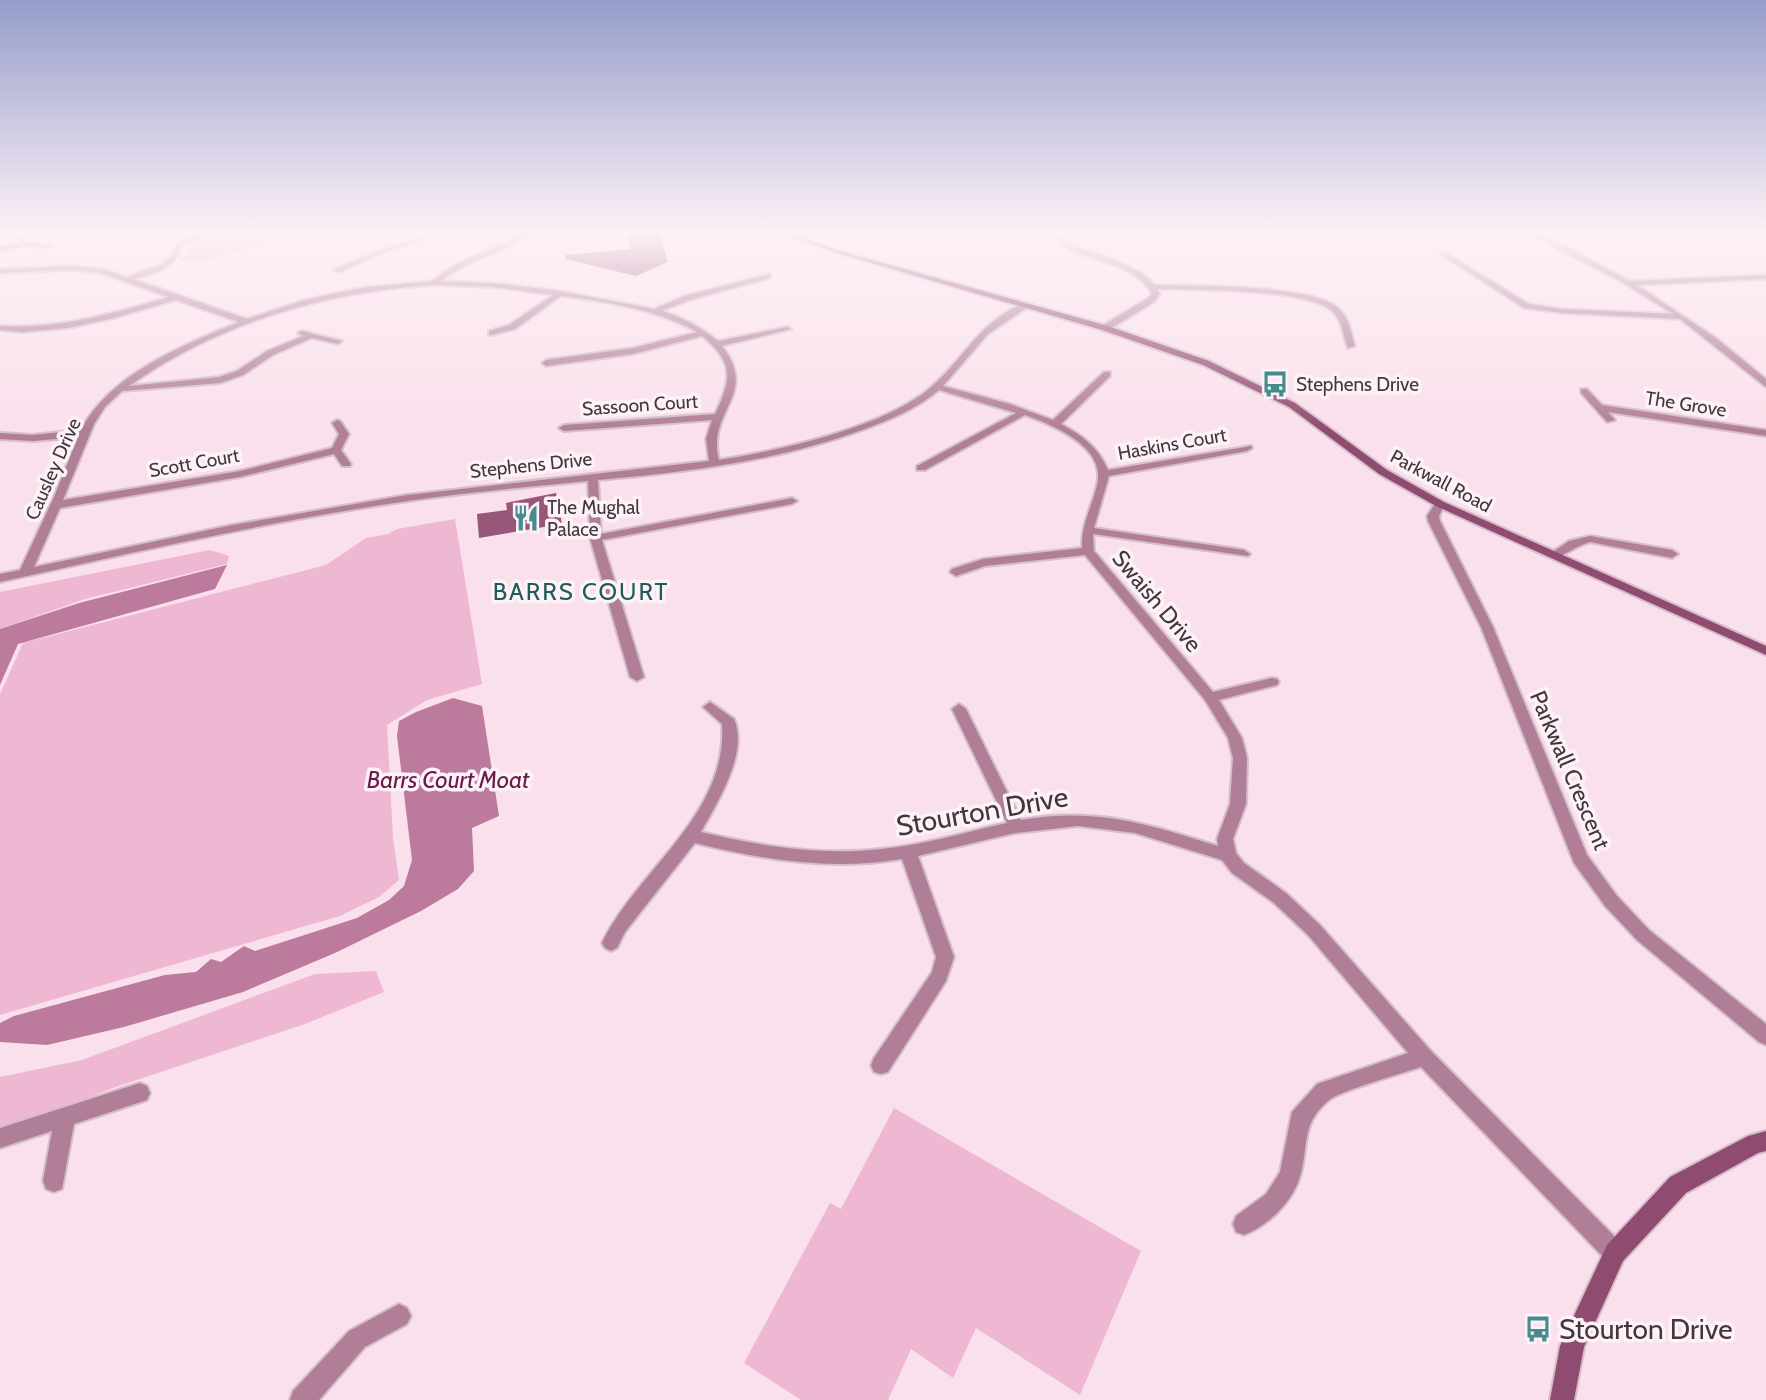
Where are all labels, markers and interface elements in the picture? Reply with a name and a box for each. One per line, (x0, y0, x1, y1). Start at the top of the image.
bus stop icon: Stephens Drive (1260, 369, 1290, 399)
place label: Stephens Drive (1296, 373, 1419, 396)
street label: The Grove (1644, 386, 1729, 422)
street label: Sassoon Court (581, 389, 699, 421)
street label: Causley Drive (20, 414, 86, 524)
street label: Haskins Court (1116, 423, 1229, 465)
street label: Scott Court (147, 444, 242, 482)
street label: Parkwall Road (1386, 445, 1496, 517)
street label: Stephens Drive (469, 447, 594, 483)
place label: The Mughal Palace (547, 496, 640, 541)
restaurant icon: The Mughal Palace (511, 503, 541, 533)
street label: Swaish Drive (1106, 544, 1208, 658)
district label: BARRS COURT (493, 577, 669, 606)
street label: Parkwall Crescent (1524, 686, 1616, 854)
water label: Barrs Court Moat (367, 765, 530, 794)
street label: Stourton Drive (894, 779, 1070, 843)
place label: Stourton Drive (1559, 1312, 1733, 1346)
bus stop icon: Stourton Drive (1523, 1314, 1553, 1344)

